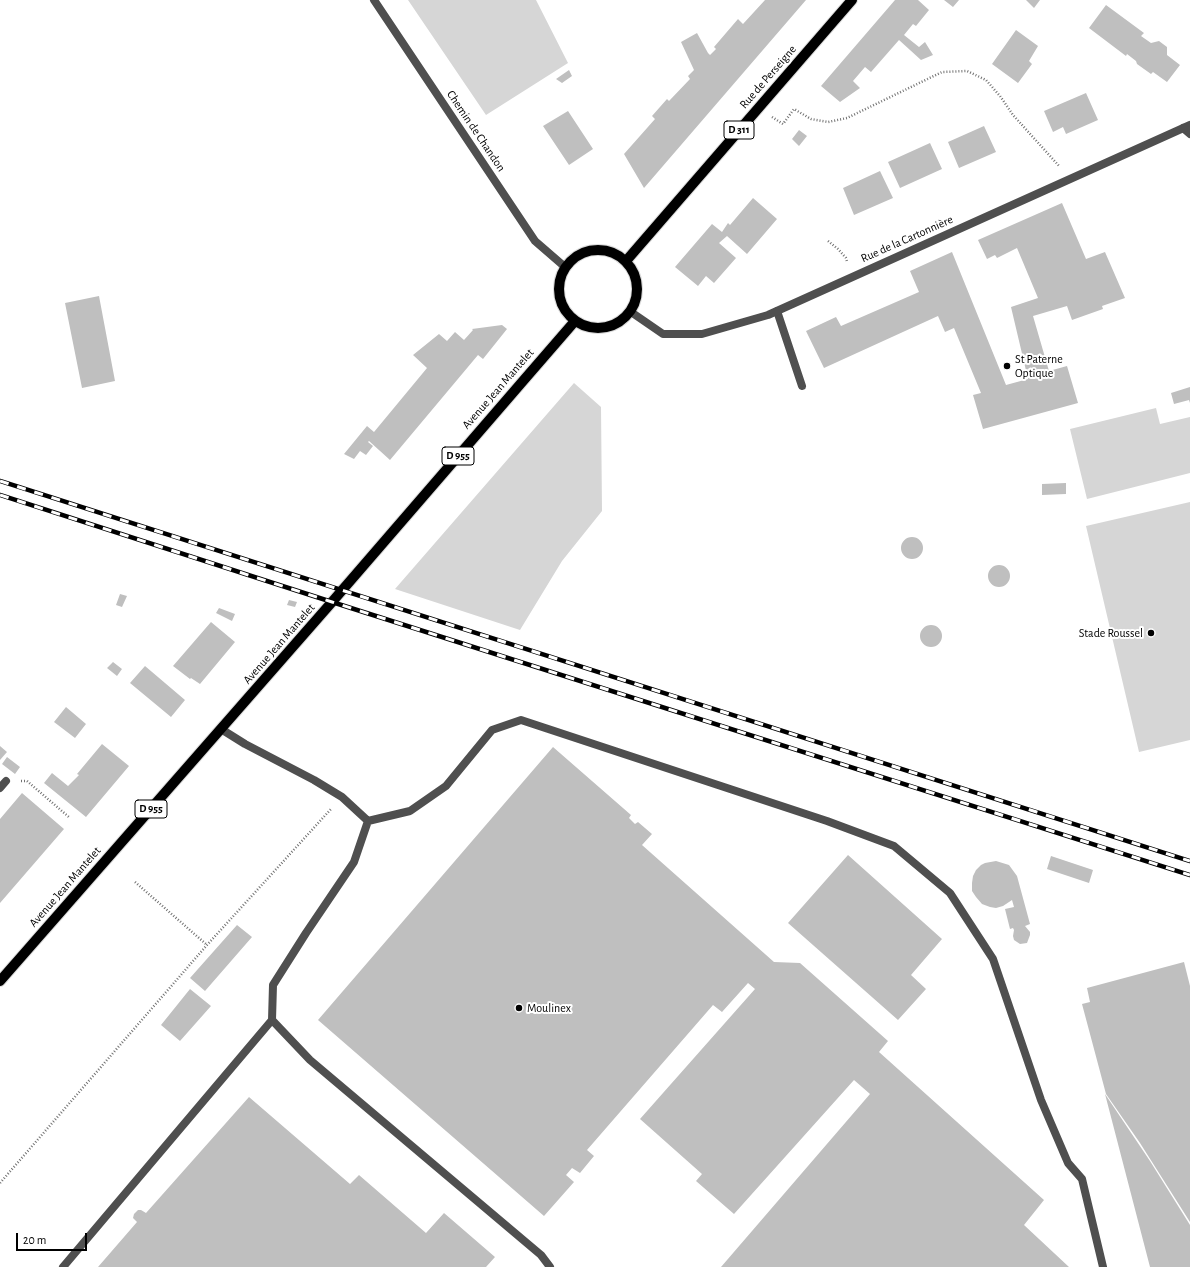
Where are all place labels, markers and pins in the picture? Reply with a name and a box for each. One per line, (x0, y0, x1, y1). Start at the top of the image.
place label: St Paterne Optique (1015, 352, 1063, 380)
marker: St Paterne Optique (1002, 361, 1012, 371)
place label: Stade Roussel (1079, 626, 1143, 640)
marker: Stade Roussel (1146, 628, 1156, 638)
place label: Moulinex (527, 1001, 571, 1015)
marker: Moulinex (514, 1003, 524, 1013)

